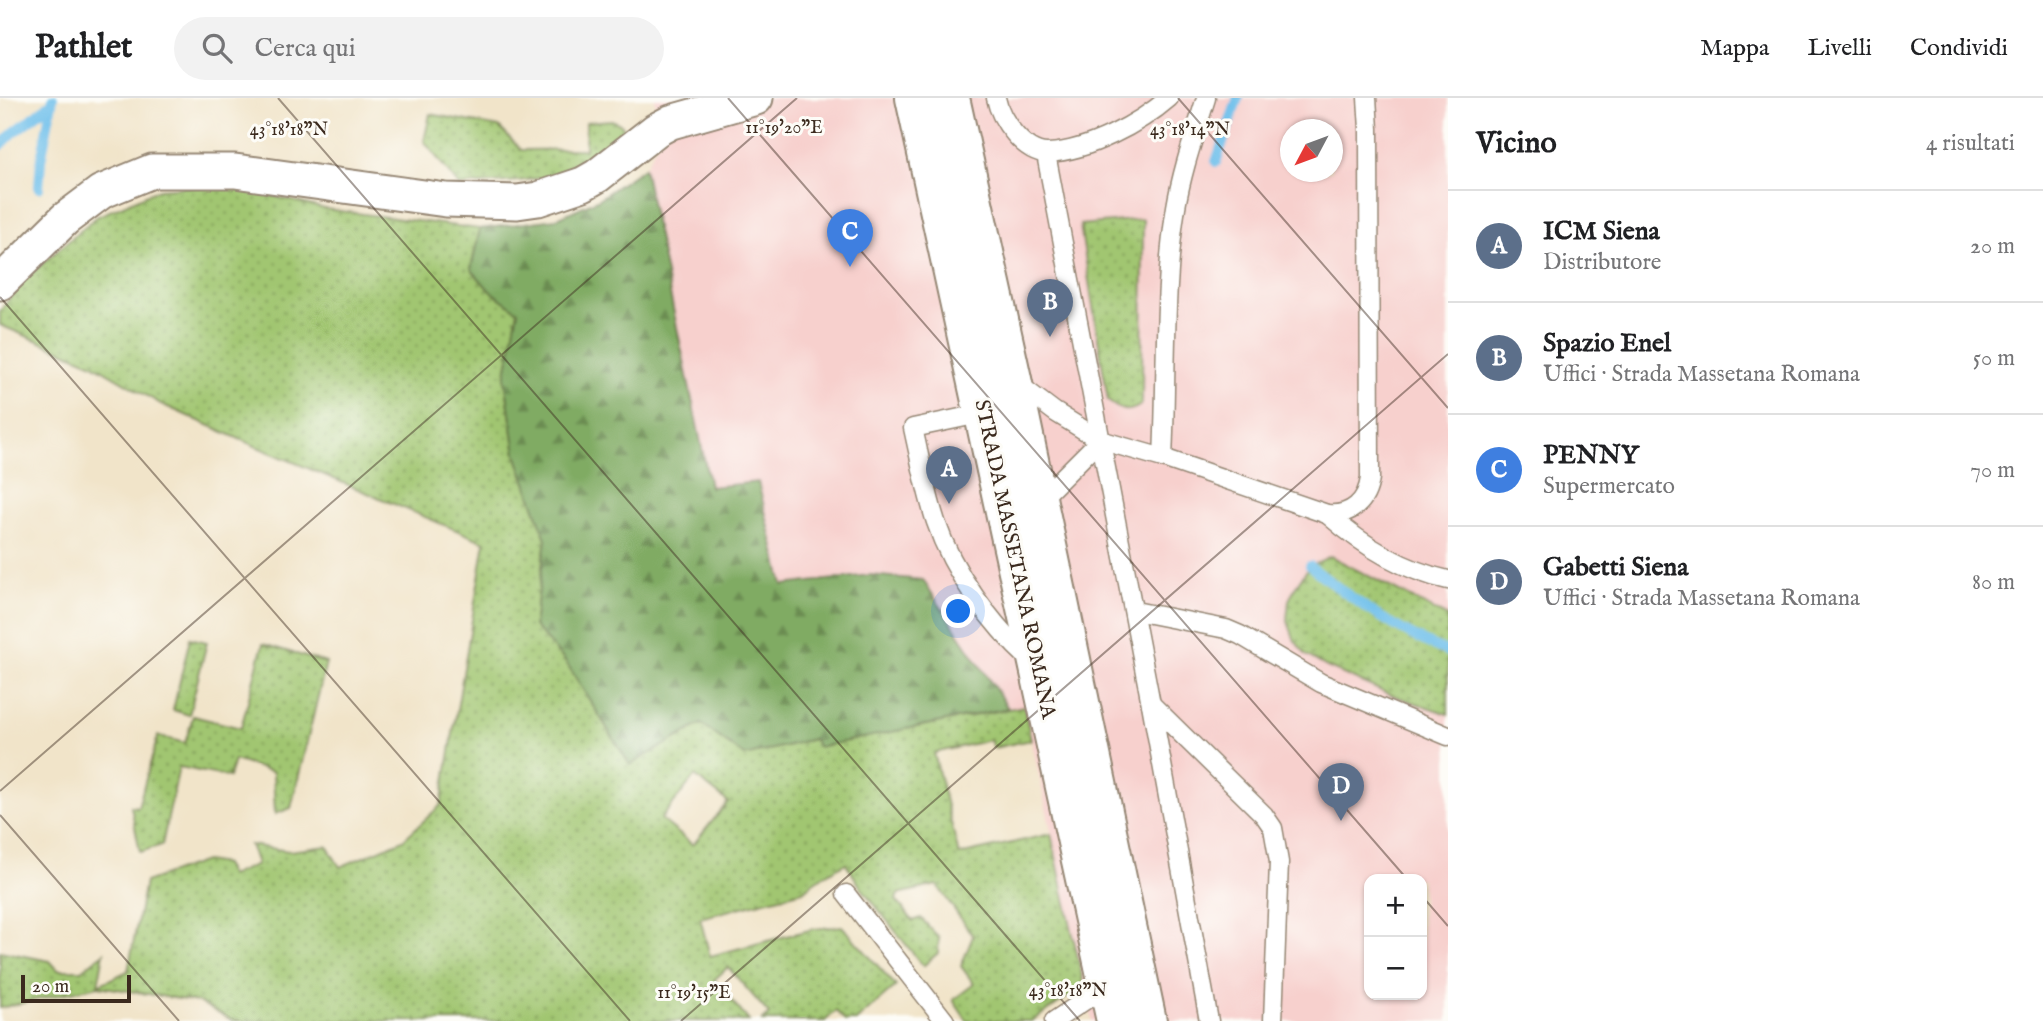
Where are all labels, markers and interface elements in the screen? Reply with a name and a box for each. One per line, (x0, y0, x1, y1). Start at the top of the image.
search box (174, 17, 664, 80)
text: Pathlet (35, 27, 132, 69)
icon: search (198, 29, 236, 67)
text: Cerca qui (254, 32, 356, 65)
text: Mappa (1700, 33, 1769, 64)
text: Livelli (1807, 33, 1872, 64)
text: Condividi (1910, 33, 2008, 64)
text: 11°19'20"E (745, 117, 823, 140)
text: 43°18'18"N (250, 119, 329, 142)
text: 43°18'14"N (1150, 119, 1230, 142)
north arrow (1280, 119, 1343, 182)
text: Vicino (1476, 125, 1557, 163)
text: 4 risultati (1926, 129, 2015, 158)
pin: C (827, 209, 873, 267)
text: ICM Siena (1543, 215, 1660, 248)
text: A (1491, 232, 1507, 261)
text: 20 m (1970, 232, 2015, 261)
text: Distributore (1543, 248, 1661, 277)
pin: B (1027, 279, 1073, 337)
text: Spazio Enel (1543, 327, 1671, 360)
text: B (1491, 344, 1507, 373)
text: 50 m (1973, 344, 2015, 373)
text: Uffici · Strada Massetana Romana (1543, 360, 1860, 389)
street label: STRADA MASSETANA ROMANA (967, 397, 1062, 722)
text: PENNY (1543, 439, 1639, 472)
pin: A (926, 446, 972, 504)
text: C (1491, 456, 1507, 485)
text: 70 m (1970, 456, 2015, 485)
text: Supermercato (1543, 472, 1675, 501)
text: Gabetti Siena (1543, 551, 1688, 584)
text: D (1490, 568, 1508, 597)
text: 80 m (1972, 568, 2015, 597)
text: Uffici · Strada Massetana Romana (1543, 584, 1860, 613)
your location (941, 594, 975, 628)
pin: D (1318, 763, 1364, 821)
map controls (1364, 874, 1427, 1000)
button: + (1364, 874, 1427, 937)
button: − (1364, 937, 1427, 1000)
scale bar (21, 972, 131, 1004)
text: 20 m (32, 975, 69, 999)
text: 43°18'18"N (1029, 980, 1108, 1003)
text: 11°19'15"E (657, 982, 731, 1005)

